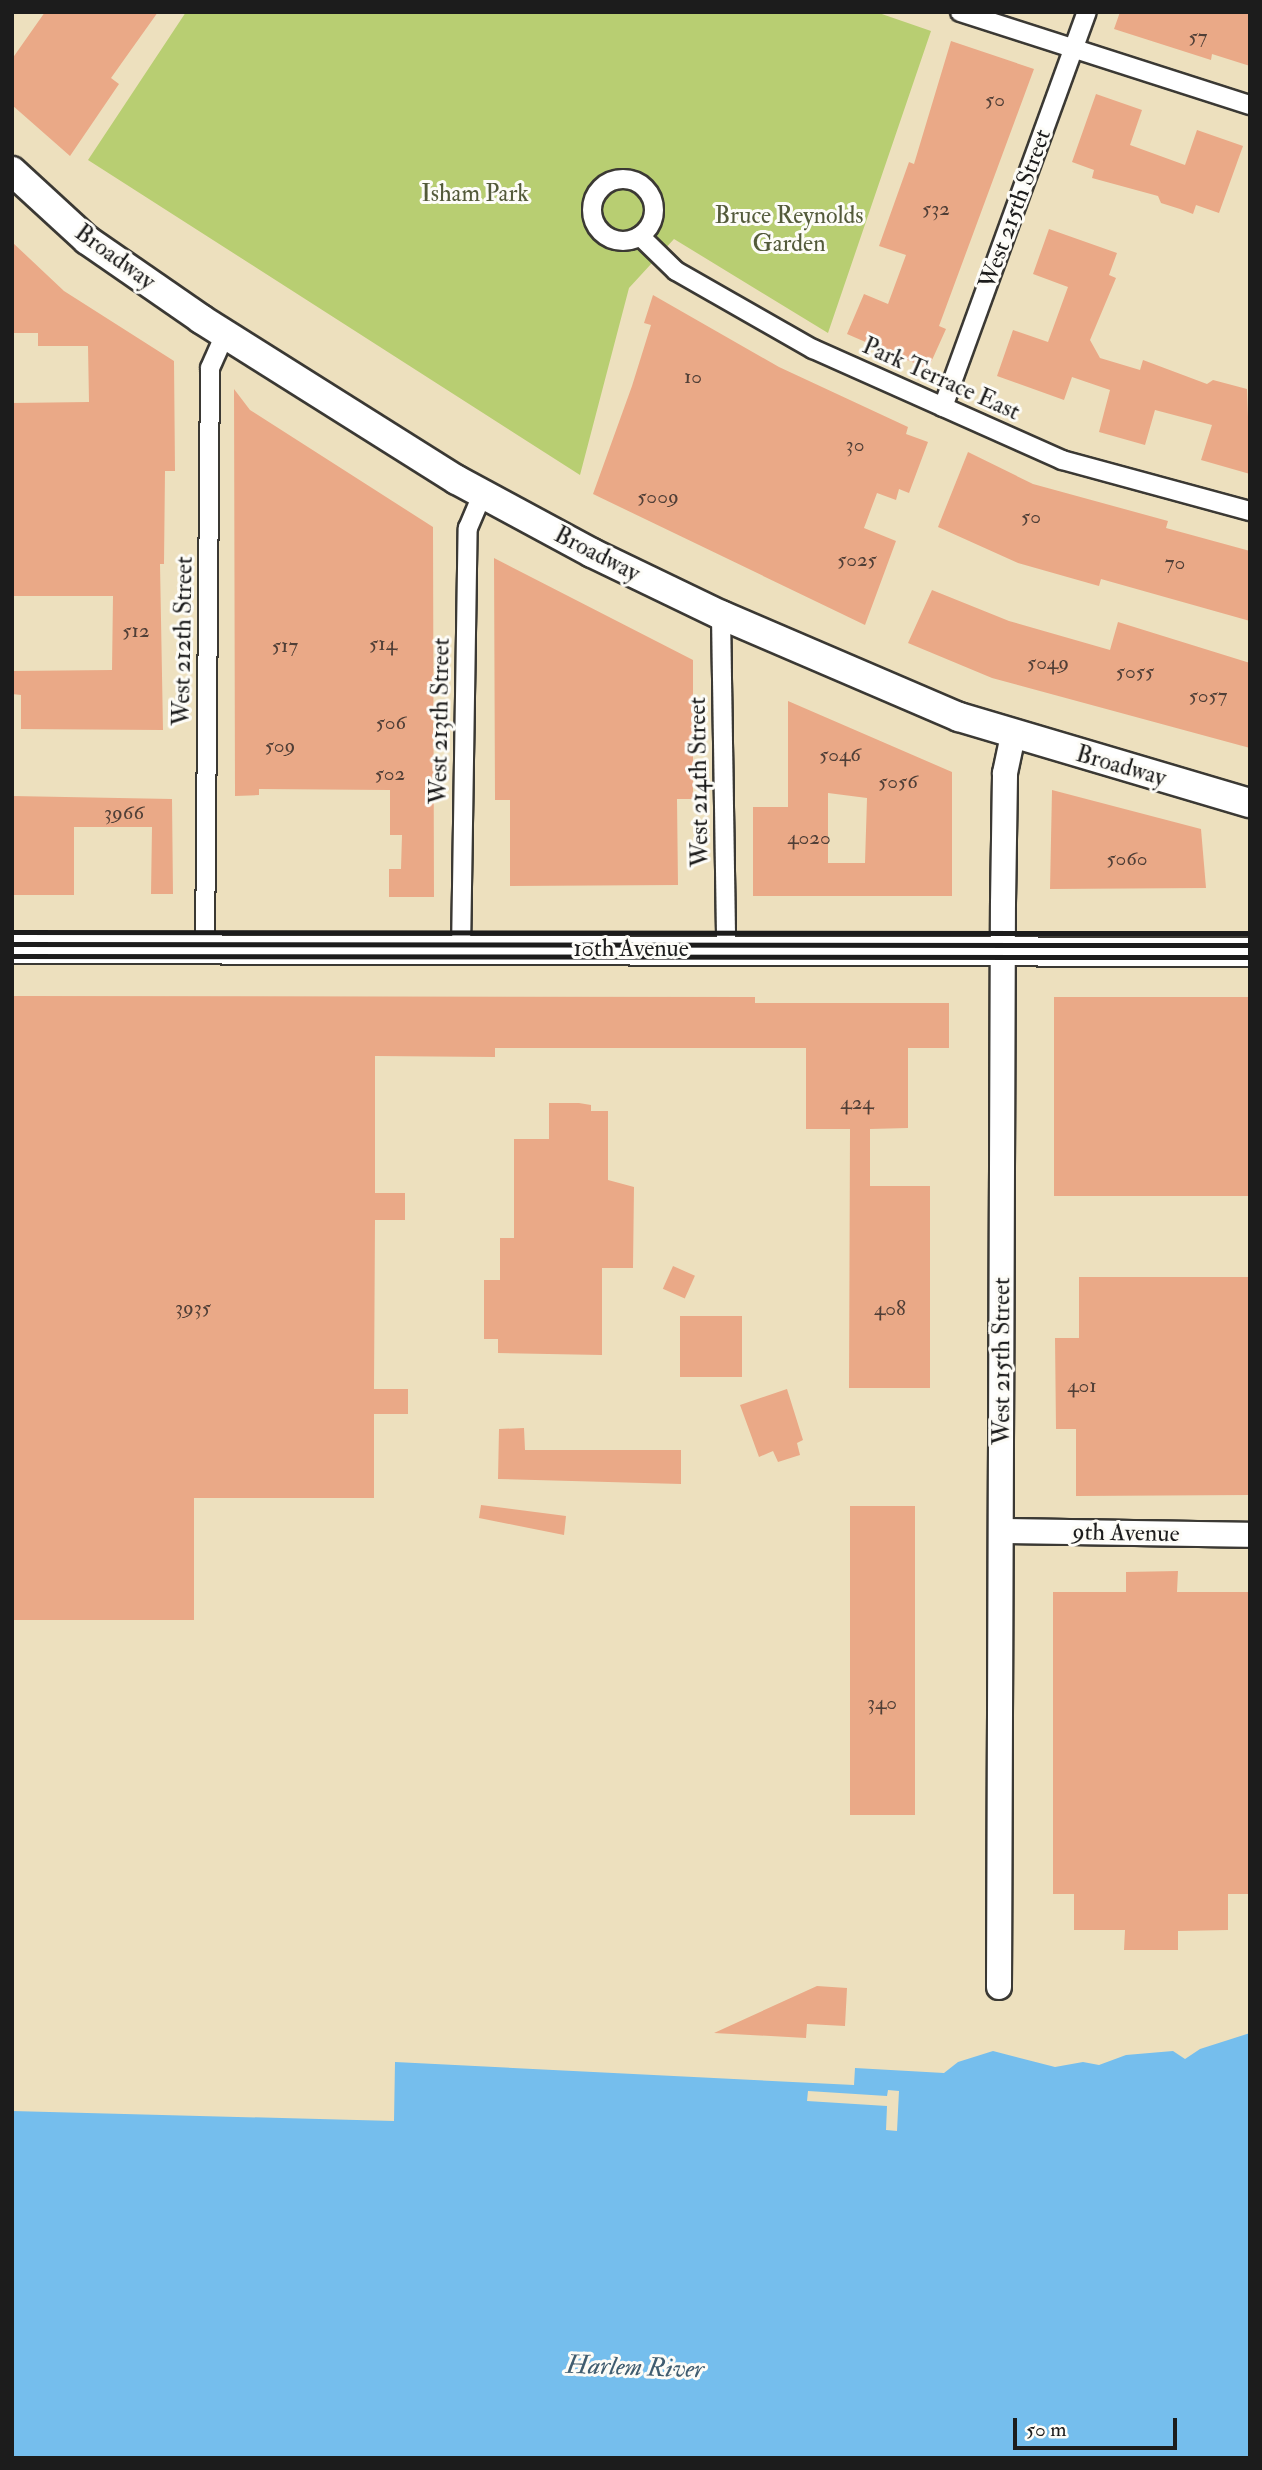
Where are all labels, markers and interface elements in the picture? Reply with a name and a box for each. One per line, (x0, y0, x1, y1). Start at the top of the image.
house number: 57 (1189, 24, 1207, 50)
house number: 50 (985, 87, 1005, 113)
street label: West 215th Street (973, 125, 1057, 293)
park label: Isham Park (421, 180, 529, 208)
house number: 532 (922, 196, 950, 222)
park label: Bruce Reynolds Garden (714, 202, 864, 258)
street label: Broadway (69, 218, 161, 296)
street label: Park Terrace East (858, 331, 1024, 427)
house number: 10 (684, 364, 702, 390)
house number: 30 (846, 432, 864, 458)
house number: 5009 (637, 484, 679, 510)
house number: 50 (1021, 504, 1041, 530)
street label: Broadway (549, 520, 645, 588)
house number: 5025 (837, 547, 877, 573)
house number: 70 (1165, 550, 1185, 576)
street label: West 212th Street (167, 556, 199, 726)
house number: 512 (122, 618, 150, 644)
house number: 514 (369, 631, 397, 657)
house number: 517 (272, 633, 298, 659)
street label: West 213th Street (424, 637, 456, 805)
house number: 5049 (1027, 650, 1069, 676)
house number: 5055 (1116, 659, 1154, 685)
house number: 5057 (1189, 683, 1227, 709)
street label: West 214th Street (683, 697, 715, 867)
house number: 506 (376, 710, 406, 736)
house number: 509 (265, 733, 295, 759)
street label: Broadway (1073, 739, 1169, 793)
house number: 5046 (819, 742, 861, 768)
house number: 502 (375, 761, 405, 787)
house number: 5056 (878, 769, 918, 795)
house number: 3966 (104, 800, 144, 826)
house number: 4020 (787, 825, 831, 851)
house number: 5060 (1106, 846, 1148, 872)
street label: 10th Avenue (573, 935, 689, 963)
house number: 424 (840, 1090, 874, 1116)
street label: West 215th Street (988, 1277, 1016, 1445)
house number: 3935 (175, 1295, 211, 1321)
house number: 408 (874, 1296, 906, 1322)
house number: 401 (1067, 1373, 1097, 1399)
street label: 9th Avenue (1072, 1518, 1180, 1548)
house number: 340 (867, 1690, 897, 1716)
water label: Harlem River (566, 2350, 704, 2386)
scale bar (1017, 2404, 1182, 2448)
text: 50 m (1026, 2416, 1067, 2443)

